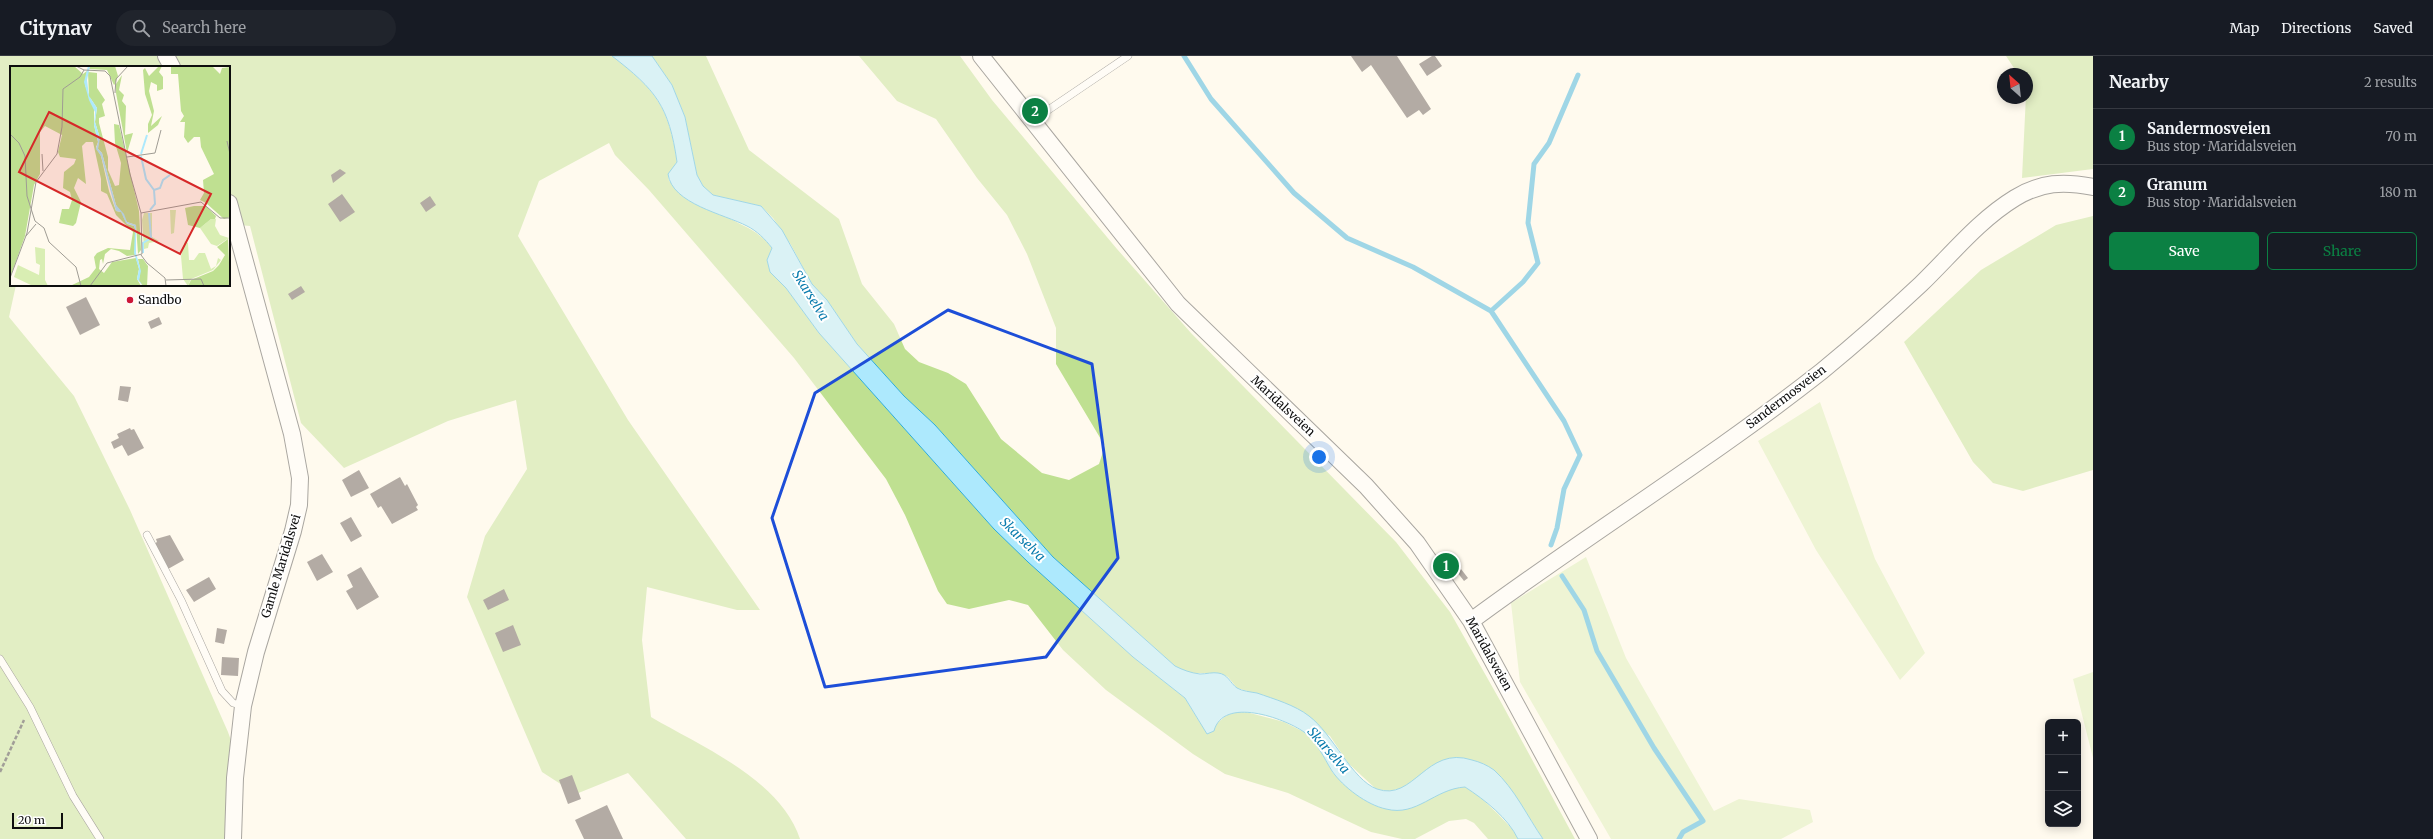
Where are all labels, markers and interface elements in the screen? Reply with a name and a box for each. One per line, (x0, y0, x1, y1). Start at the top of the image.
search box (116, 10, 396, 46)
text: Citynav (20, 16, 92, 40)
icon: search (130, 17, 152, 39)
text: Search here (162, 18, 246, 37)
text: Map (2229, 19, 2259, 37)
text: Directions (2281, 19, 2351, 37)
text: Saved (2373, 19, 2413, 37)
inset map (10, 66, 230, 286)
north arrow (1997, 68, 2033, 104)
text: Nearby (2109, 71, 2169, 93)
text: 2 results (2364, 74, 2417, 91)
pin: 2 (1022, 96, 1048, 126)
text: Sandermosveien (2147, 119, 2271, 138)
text: 1 (2119, 128, 2125, 145)
text: 70 m (2386, 128, 2417, 145)
text: Bus stop · Maridalsveien (2147, 138, 2297, 155)
text: Granum (2147, 175, 2207, 194)
text: 2 (2118, 184, 2126, 201)
text: 180 m (2379, 184, 2417, 201)
text: Bus stop · Maridalsveien (2147, 194, 2297, 211)
button: Save (2109, 232, 2259, 270)
button: Share (2267, 232, 2417, 270)
water label: Skarselva (788, 267, 833, 324)
place label: Sandbo (138, 292, 181, 307)
marker: Sandbo (125, 295, 135, 305)
street label: Sandermosveien (1743, 362, 1829, 432)
street label: Maridalsveien (1248, 372, 1318, 439)
your location (1309, 447, 1329, 467)
street label: Gamle Maridalsvei (258, 512, 303, 620)
water label: Skarselva (996, 514, 1049, 565)
pin: 1 (1433, 551, 1459, 581)
street label: Maridalsveien (1463, 614, 1516, 693)
map controls (2045, 719, 2081, 827)
button: + (2045, 719, 2081, 755)
water label: Skarselva (1304, 724, 1354, 777)
button: − (2045, 755, 2081, 791)
button: layers (2045, 791, 2081, 827)
scale bar (12, 811, 63, 830)
text: 20 m (18, 813, 45, 827)

